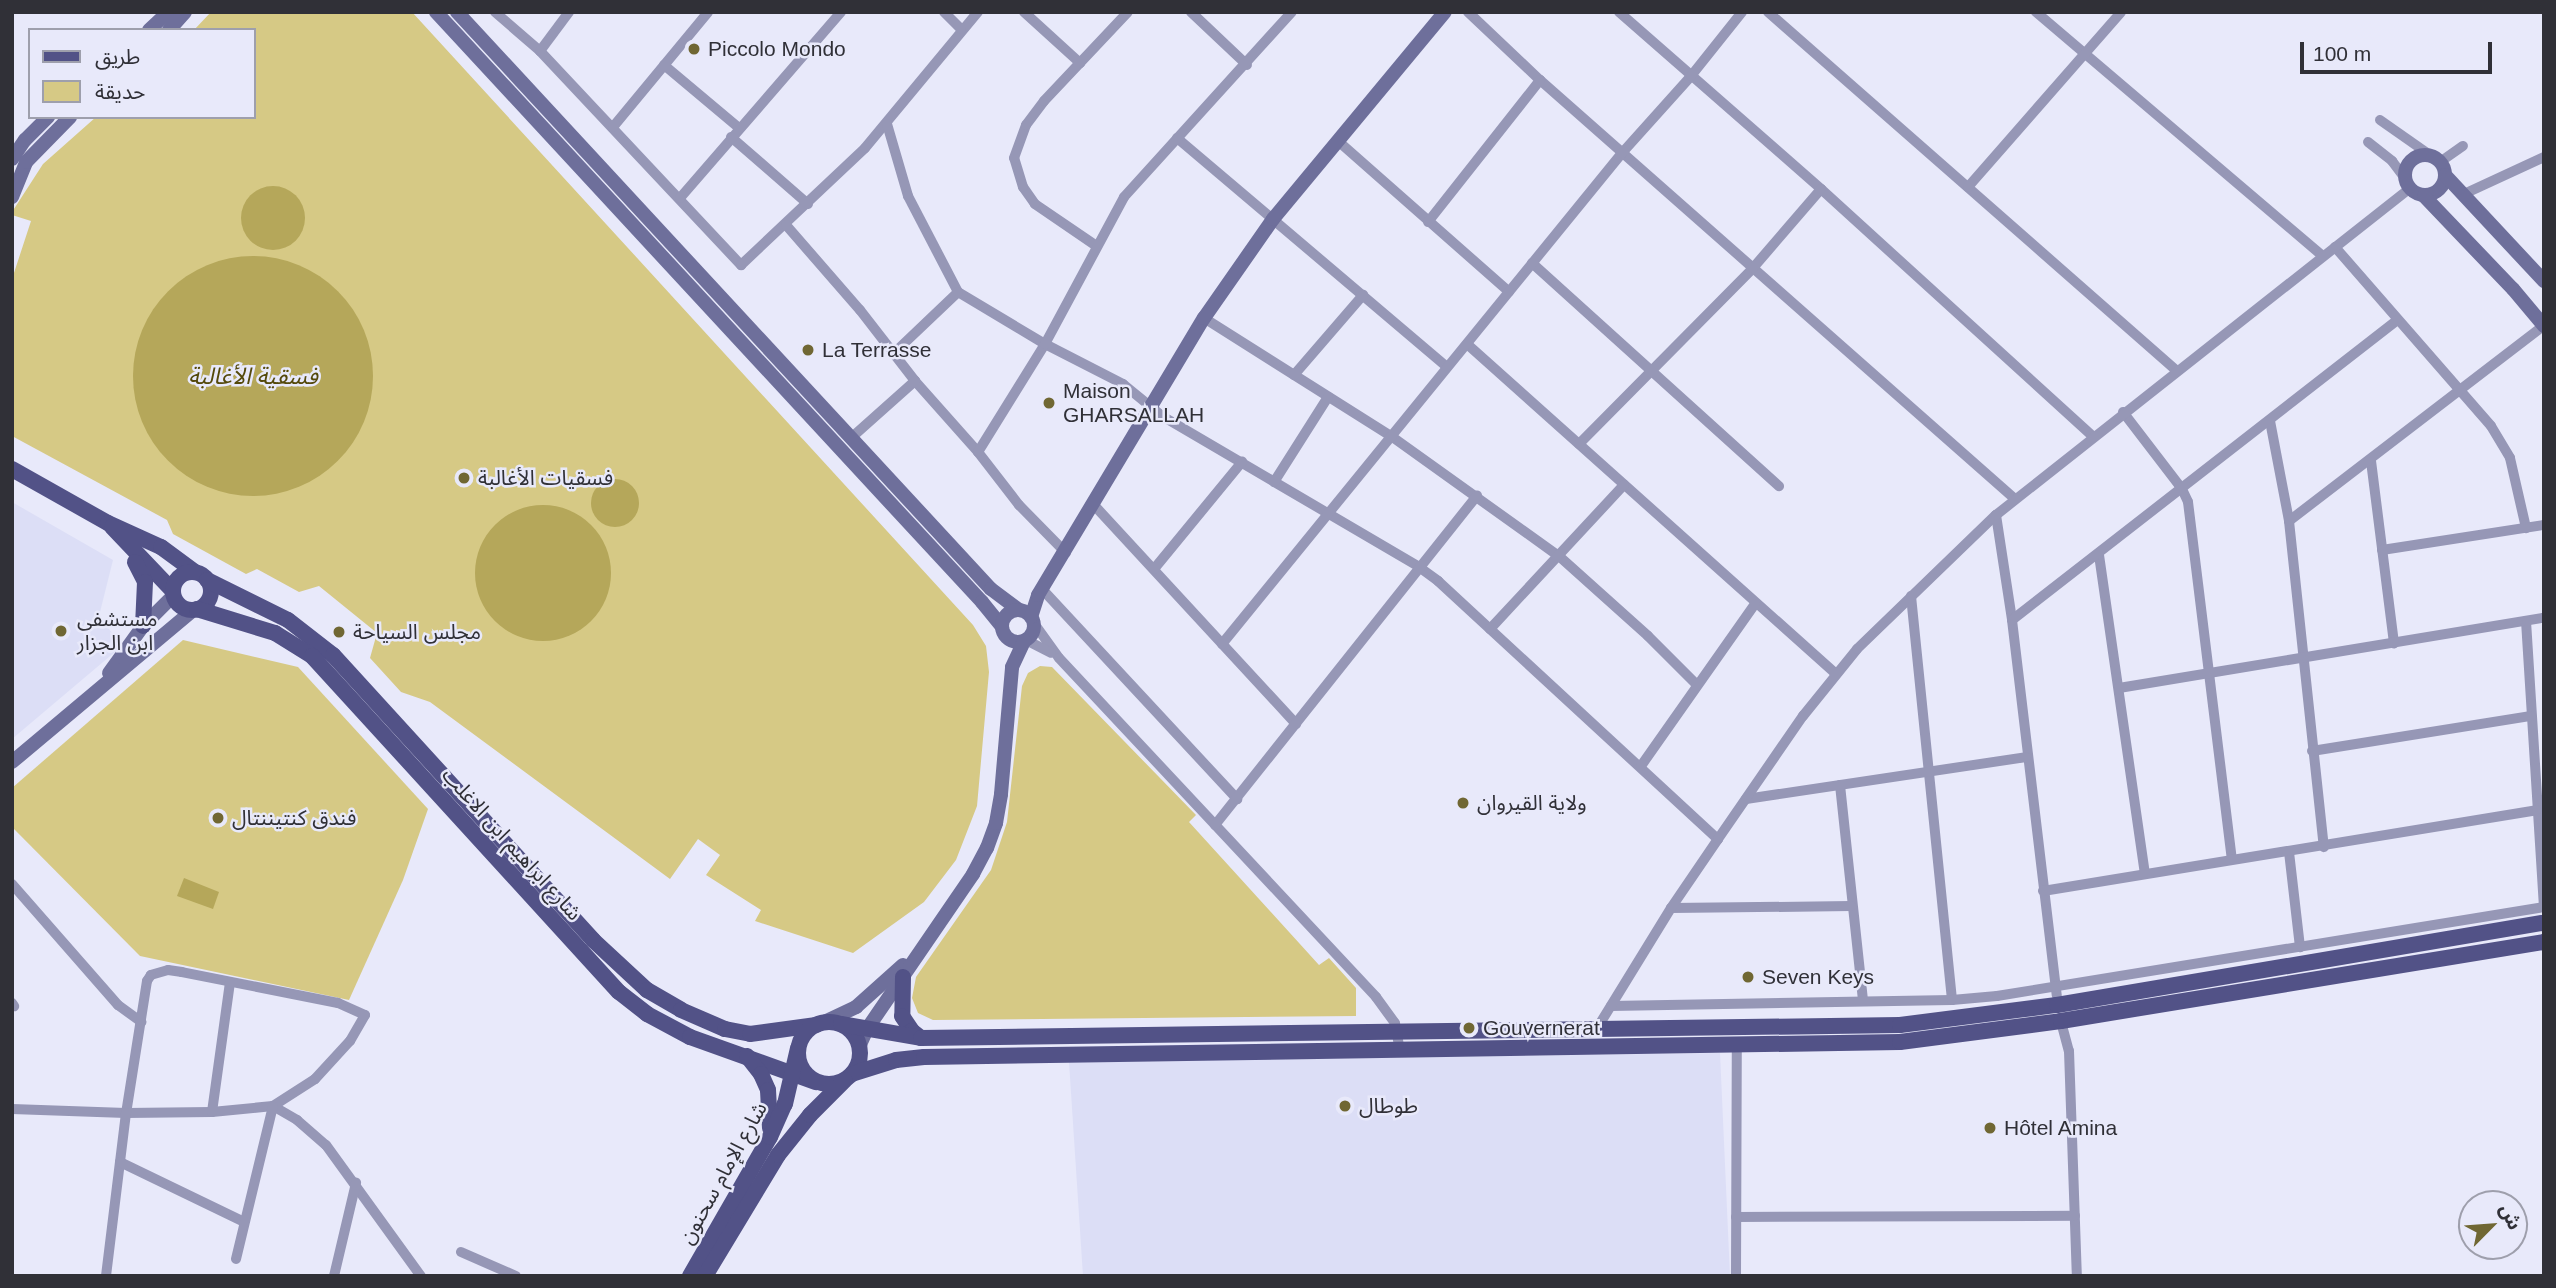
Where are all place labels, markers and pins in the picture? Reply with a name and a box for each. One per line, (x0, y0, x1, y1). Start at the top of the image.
place label: Piccolo Mondo (708, 36, 846, 62)
marker: Piccolo Mondo (686, 41, 702, 57)
place label: La Terrasse (822, 337, 932, 363)
marker: La Terrasse (800, 342, 816, 358)
place label: Maison GHARSALLAH (1063, 378, 1204, 428)
marker: Maison GHARSALLAH (1041, 395, 1057, 411)
place label: فسقيات الأغالبة (478, 465, 613, 491)
marker: فسقيات الأغالبة (456, 470, 472, 486)
place label: مستشفى ابن الجزار (77, 606, 157, 656)
place label: مجلس السياحة (353, 619, 481, 645)
marker: مستشفى ابن الجزار (51, 621, 71, 641)
marker: مجلس السياحة (331, 624, 347, 640)
place label: ولاية القيروان (1477, 790, 1587, 816)
marker: ولاية القيروان (1455, 795, 1471, 811)
place label: فندق كنتيننتال (232, 805, 356, 831)
marker: فندق كنتيننتال (210, 810, 226, 826)
place label: Seven Keys (1762, 964, 1874, 990)
marker: Seven Keys (1740, 969, 1756, 985)
place label: Gouvernerat (1483, 1015, 1600, 1041)
marker: Gouvernerat (1461, 1020, 1477, 1036)
place label: طوطال (1359, 1093, 1418, 1119)
marker: طوطال (1337, 1098, 1353, 1114)
place label: Hôtel Amina (2004, 1115, 2118, 1141)
marker: Hôtel Amina (1982, 1120, 1998, 1136)

